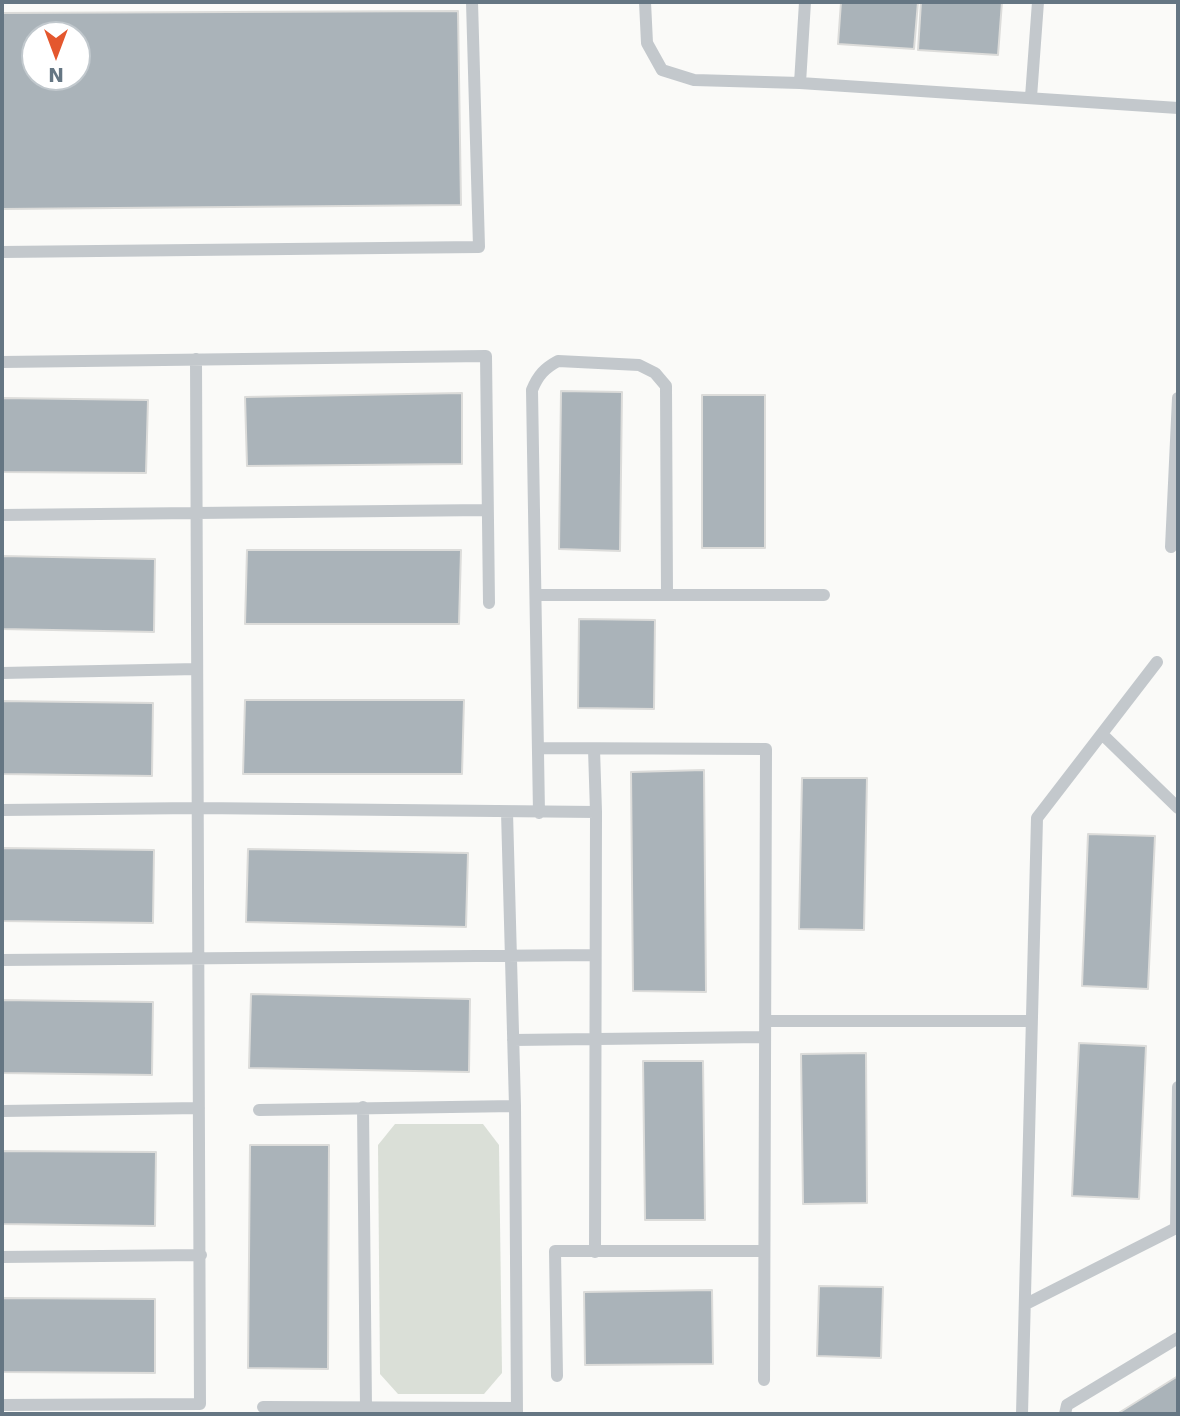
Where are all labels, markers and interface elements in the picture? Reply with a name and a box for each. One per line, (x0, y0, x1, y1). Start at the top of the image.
north arrow (21, 21, 91, 91)
text: N (48, 64, 64, 86)

